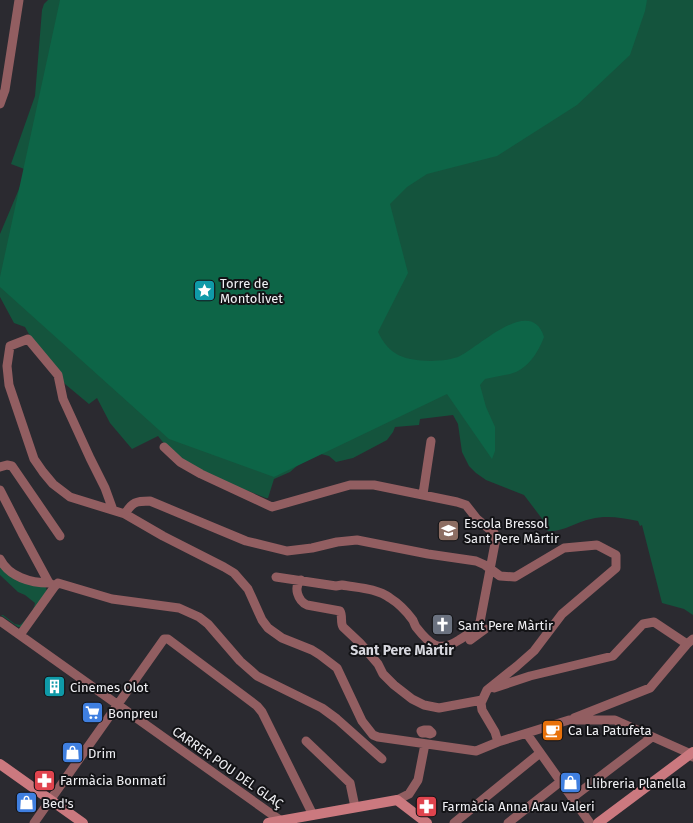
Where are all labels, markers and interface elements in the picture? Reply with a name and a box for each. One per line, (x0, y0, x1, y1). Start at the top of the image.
place label: Torre de Montolivet (220, 276, 283, 306)
place icon: Torre de Montolivet (192, 277, 218, 303)
place label: Escola Bressol Sant Pere Màrtir (464, 516, 559, 546)
school or university icon: Escola Bressol Sant Pere Màrtir (436, 517, 462, 543)
church icon: Sant Pere Màrtir (430, 612, 456, 638)
place label: Sant Pere Màrtir (458, 618, 553, 633)
district label: Sant Pere Màrtir (350, 642, 454, 659)
building icon: Cinemes Olot (41, 674, 67, 700)
place label: Cinemes Olot (70, 680, 149, 695)
supermarket icon: Bonpreu (80, 700, 106, 726)
place label: Bonpreu (108, 706, 158, 721)
cafe icon: Ca La Patufeta (540, 717, 566, 743)
street label: CARRER POU DEL GLAÇ (169, 723, 287, 812)
place label: Ca La Patufeta (568, 723, 652, 738)
shop icon: Drim (59, 740, 85, 766)
place label: Drim (88, 746, 116, 761)
pharmacy icon: Farmàcia Bonmatí (32, 767, 58, 793)
shop icon: Llibreria Planella (557, 770, 583, 796)
place label: Farmàcia Bonmatí (60, 773, 166, 788)
place label: Llibreria Planella (586, 776, 686, 791)
shop icon: Bed's (14, 790, 40, 816)
pharmacy icon: Farmàcia Anna Arau Valeri (413, 793, 439, 819)
place label: Bed's (42, 796, 74, 811)
place label: Farmàcia Anna Arau Valeri (442, 799, 595, 814)

